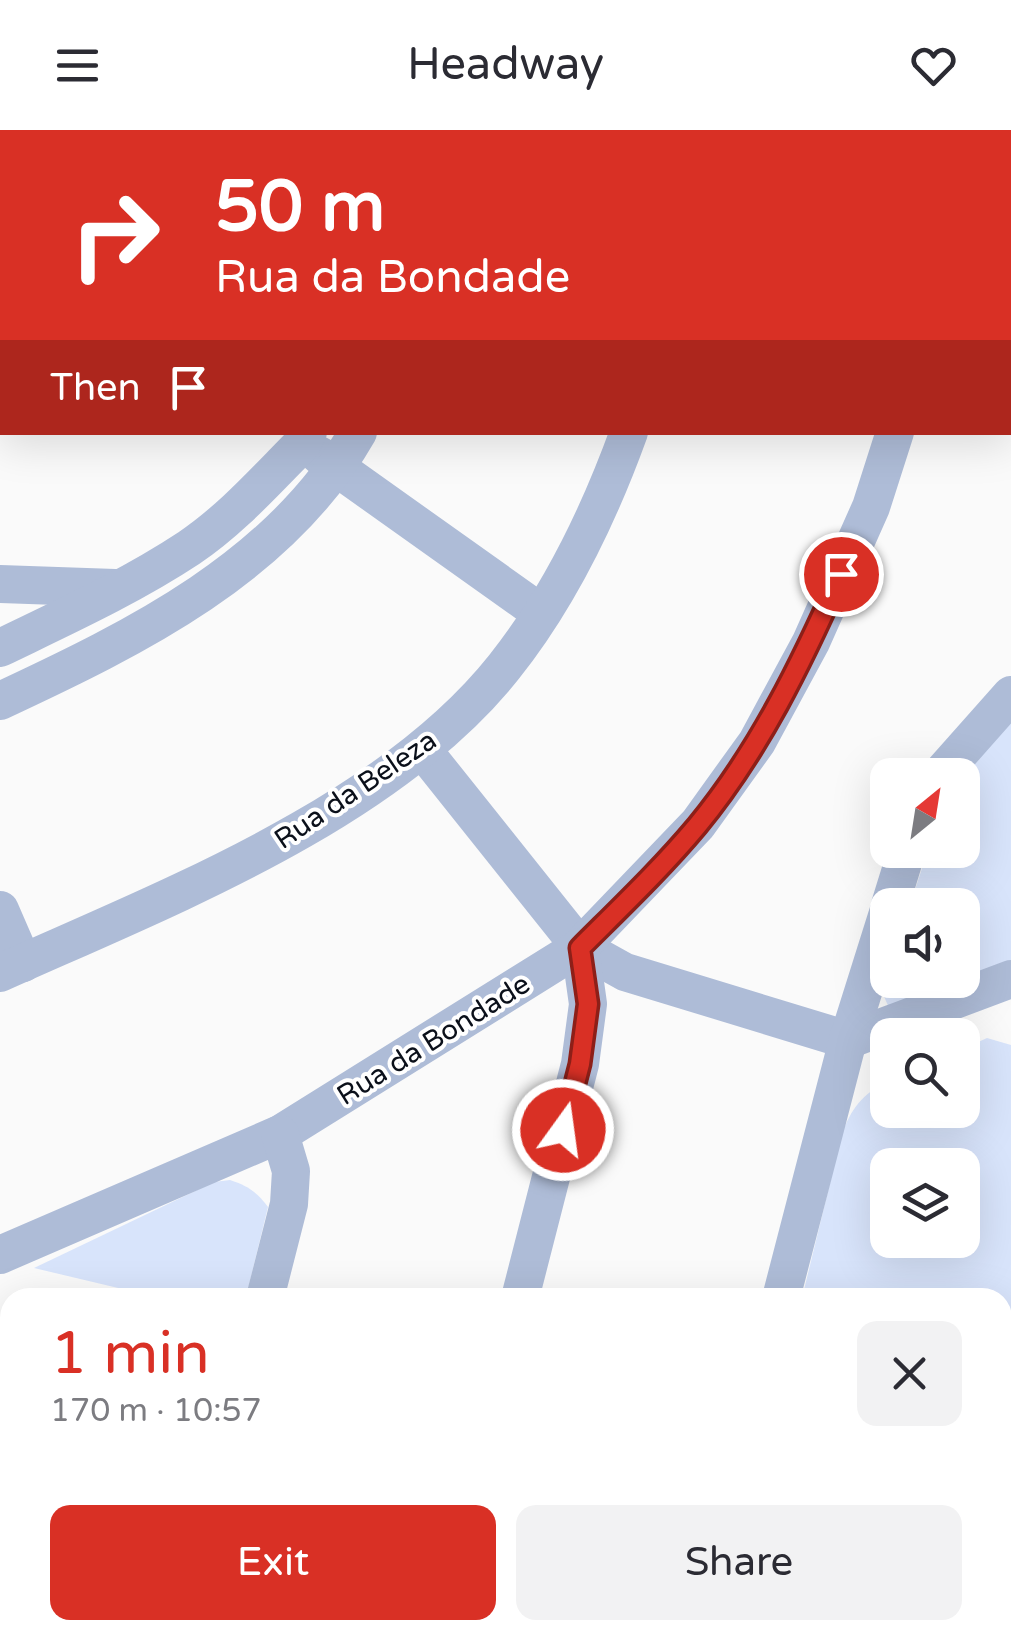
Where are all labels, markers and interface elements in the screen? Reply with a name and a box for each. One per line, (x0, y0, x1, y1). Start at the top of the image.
icon: menu (50, 38, 105, 93)
text: Headway (407, 38, 604, 92)
icon: heart (906, 38, 961, 93)
text: 50 m (215, 166, 385, 250)
icon: right (50, 170, 180, 300)
text: Rua da Bondade (215, 251, 570, 305)
icon: arrive (161, 360, 216, 415)
text: Then (50, 365, 141, 411)
pin (799, 532, 884, 617)
icon: arrive (814, 547, 869, 602)
street label: Rua da Beleza (268, 723, 443, 857)
north arrow (870, 758, 980, 868)
map controls (870, 758, 980, 1258)
button: sound (870, 888, 980, 998)
street label: Rua da Bondade (331, 967, 536, 1113)
button: search (870, 1018, 980, 1128)
position arrow (511, 1078, 615, 1182)
button: layers (870, 1148, 980, 1258)
text: 1 min (50, 1318, 210, 1390)
button: close (857, 1321, 962, 1426)
text: 170 m · 10:57 (50, 1392, 262, 1430)
button: Exit (50, 1505, 496, 1620)
button: Share (516, 1505, 962, 1620)

